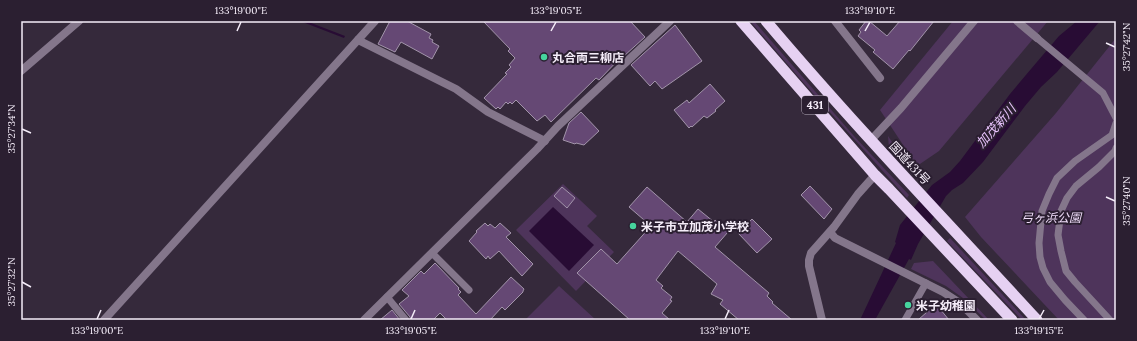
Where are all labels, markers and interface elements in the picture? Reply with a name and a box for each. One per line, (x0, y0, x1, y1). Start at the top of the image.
text: 133°19'00"E (215, 4, 267, 17)
text: 133°19'05"E (530, 4, 582, 17)
text: 133°19'10"E (845, 4, 895, 17)
text: 35°27'42"N (1120, 22, 1133, 71)
place label: 丸合両三柳店 (552, 50, 624, 65)
marker: 丸合両三柳店 (539, 52, 549, 62)
road number: 431 (802, 96, 828, 114)
water label: 加茂新川 (973, 99, 1021, 151)
text: 35°27'34"N (5, 104, 18, 154)
street label: 国道431号 (886, 138, 934, 188)
text: 35°27'40"N (1120, 176, 1133, 226)
park label: 弓ヶ浜公園 (1021, 210, 1083, 225)
place label: 米子市立加茂小学校 (641, 219, 749, 234)
marker: 米子市立加茂小学校 (628, 221, 638, 231)
text: 35°27'32"N (5, 257, 18, 307)
place label: 米子幼稚園 (916, 298, 976, 313)
marker: 米子幼稚園 (903, 300, 913, 310)
text: 133°19'00"E (71, 324, 123, 337)
text: 133°19'05"E (385, 324, 437, 337)
text: 133°19'10"E (700, 324, 750, 337)
text: 133°19'15"E (1014, 324, 1064, 337)

